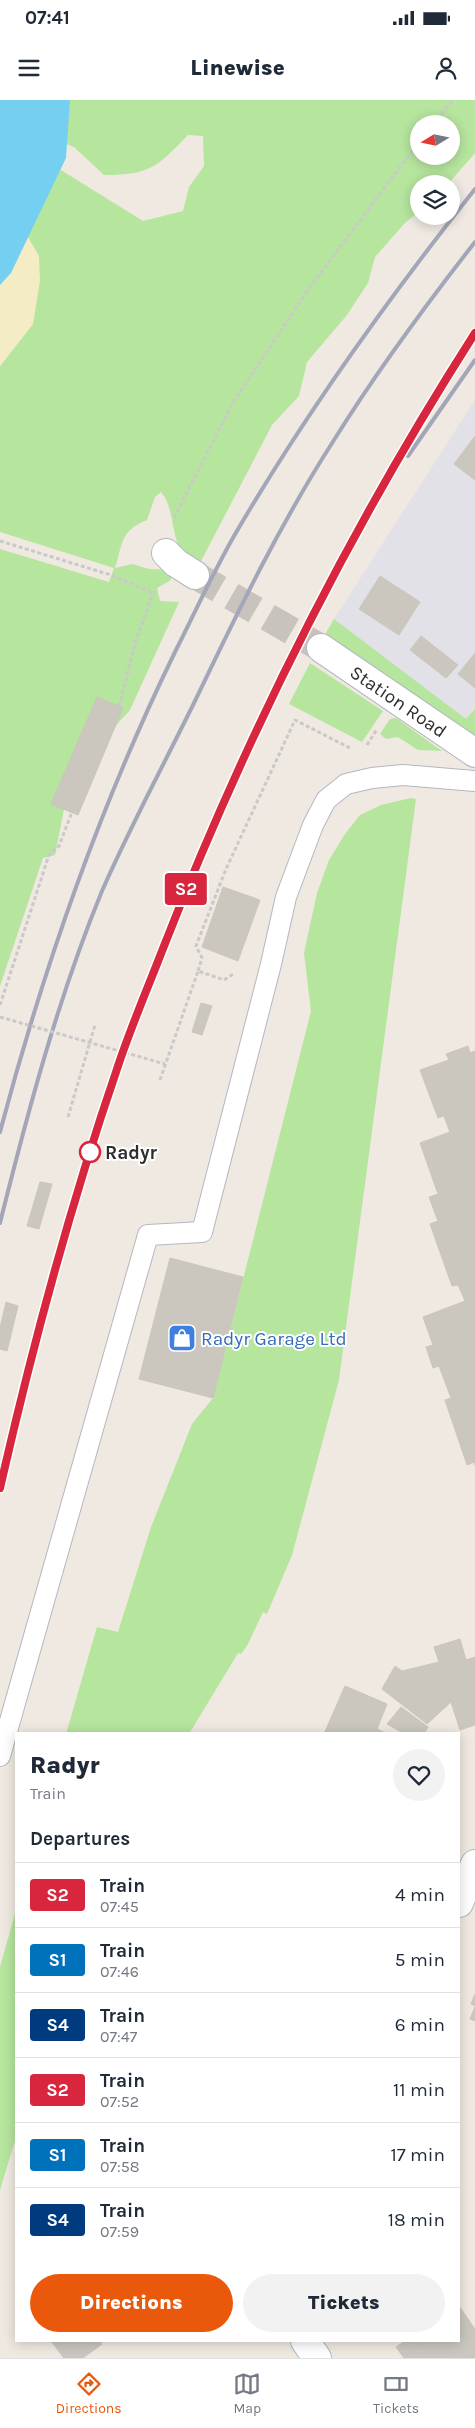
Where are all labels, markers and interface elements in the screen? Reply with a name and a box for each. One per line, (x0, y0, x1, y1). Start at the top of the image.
text: 07:41 (25, 7, 70, 29)
icon: menu (15, 54, 43, 82)
icon: person (432, 54, 460, 82)
text: Linewise (190, 55, 285, 81)
north arrow (410, 115, 460, 165)
map controls (410, 115, 460, 225)
button: layers (410, 175, 460, 225)
street label: Station Road (346, 661, 451, 742)
line badge: S2 (164, 873, 208, 905)
text: S2 (175, 878, 197, 900)
marker: Radyr (79, 1141, 101, 1163)
place label: Radyr (105, 1142, 158, 1164)
shop icon: Radyr Garage Ltd (167, 1323, 197, 1353)
place label: Radyr Garage Ltd (201, 1328, 347, 1350)
button: heart (393, 1749, 445, 1801)
text: Radyr (30, 1751, 100, 1779)
text: Train (30, 1784, 66, 1803)
text: Departures (30, 1828, 130, 1850)
text: Train (100, 1875, 145, 1897)
text: S2 (46, 1884, 69, 1906)
text: 4 min (395, 1884, 445, 1906)
text: 07:45 (100, 1897, 139, 1916)
text: Train (100, 1940, 145, 1962)
text: S1 (49, 1949, 66, 1971)
text: 5 min (395, 1949, 445, 1971)
text: 07:46 (100, 1962, 139, 1981)
text: Train (100, 2005, 145, 2027)
text: S4 (46, 2014, 69, 2036)
text: 6 min (395, 2014, 445, 2036)
text: 07:47 (100, 2027, 137, 2046)
text: Train (100, 2070, 145, 2092)
text: S2 (46, 2079, 69, 2101)
text: 11 min (393, 2079, 445, 2101)
text: 07:52 (100, 2092, 139, 2111)
text: Train (100, 2135, 145, 2157)
text: S1 (49, 2144, 66, 2166)
text: 17 min (390, 2144, 445, 2166)
text: 07:58 (100, 2157, 140, 2176)
text: Train (100, 2200, 145, 2222)
text: S4 (46, 2209, 69, 2231)
text: 18 min (388, 2209, 445, 2231)
text: 07:59 (100, 2222, 139, 2241)
button: Directions (30, 2274, 233, 2332)
button: Tickets (243, 2274, 445, 2332)
tab: Directions (56, 2370, 122, 2417)
tab: Map (233, 2370, 261, 2417)
tab: Tickets (373, 2370, 419, 2417)

